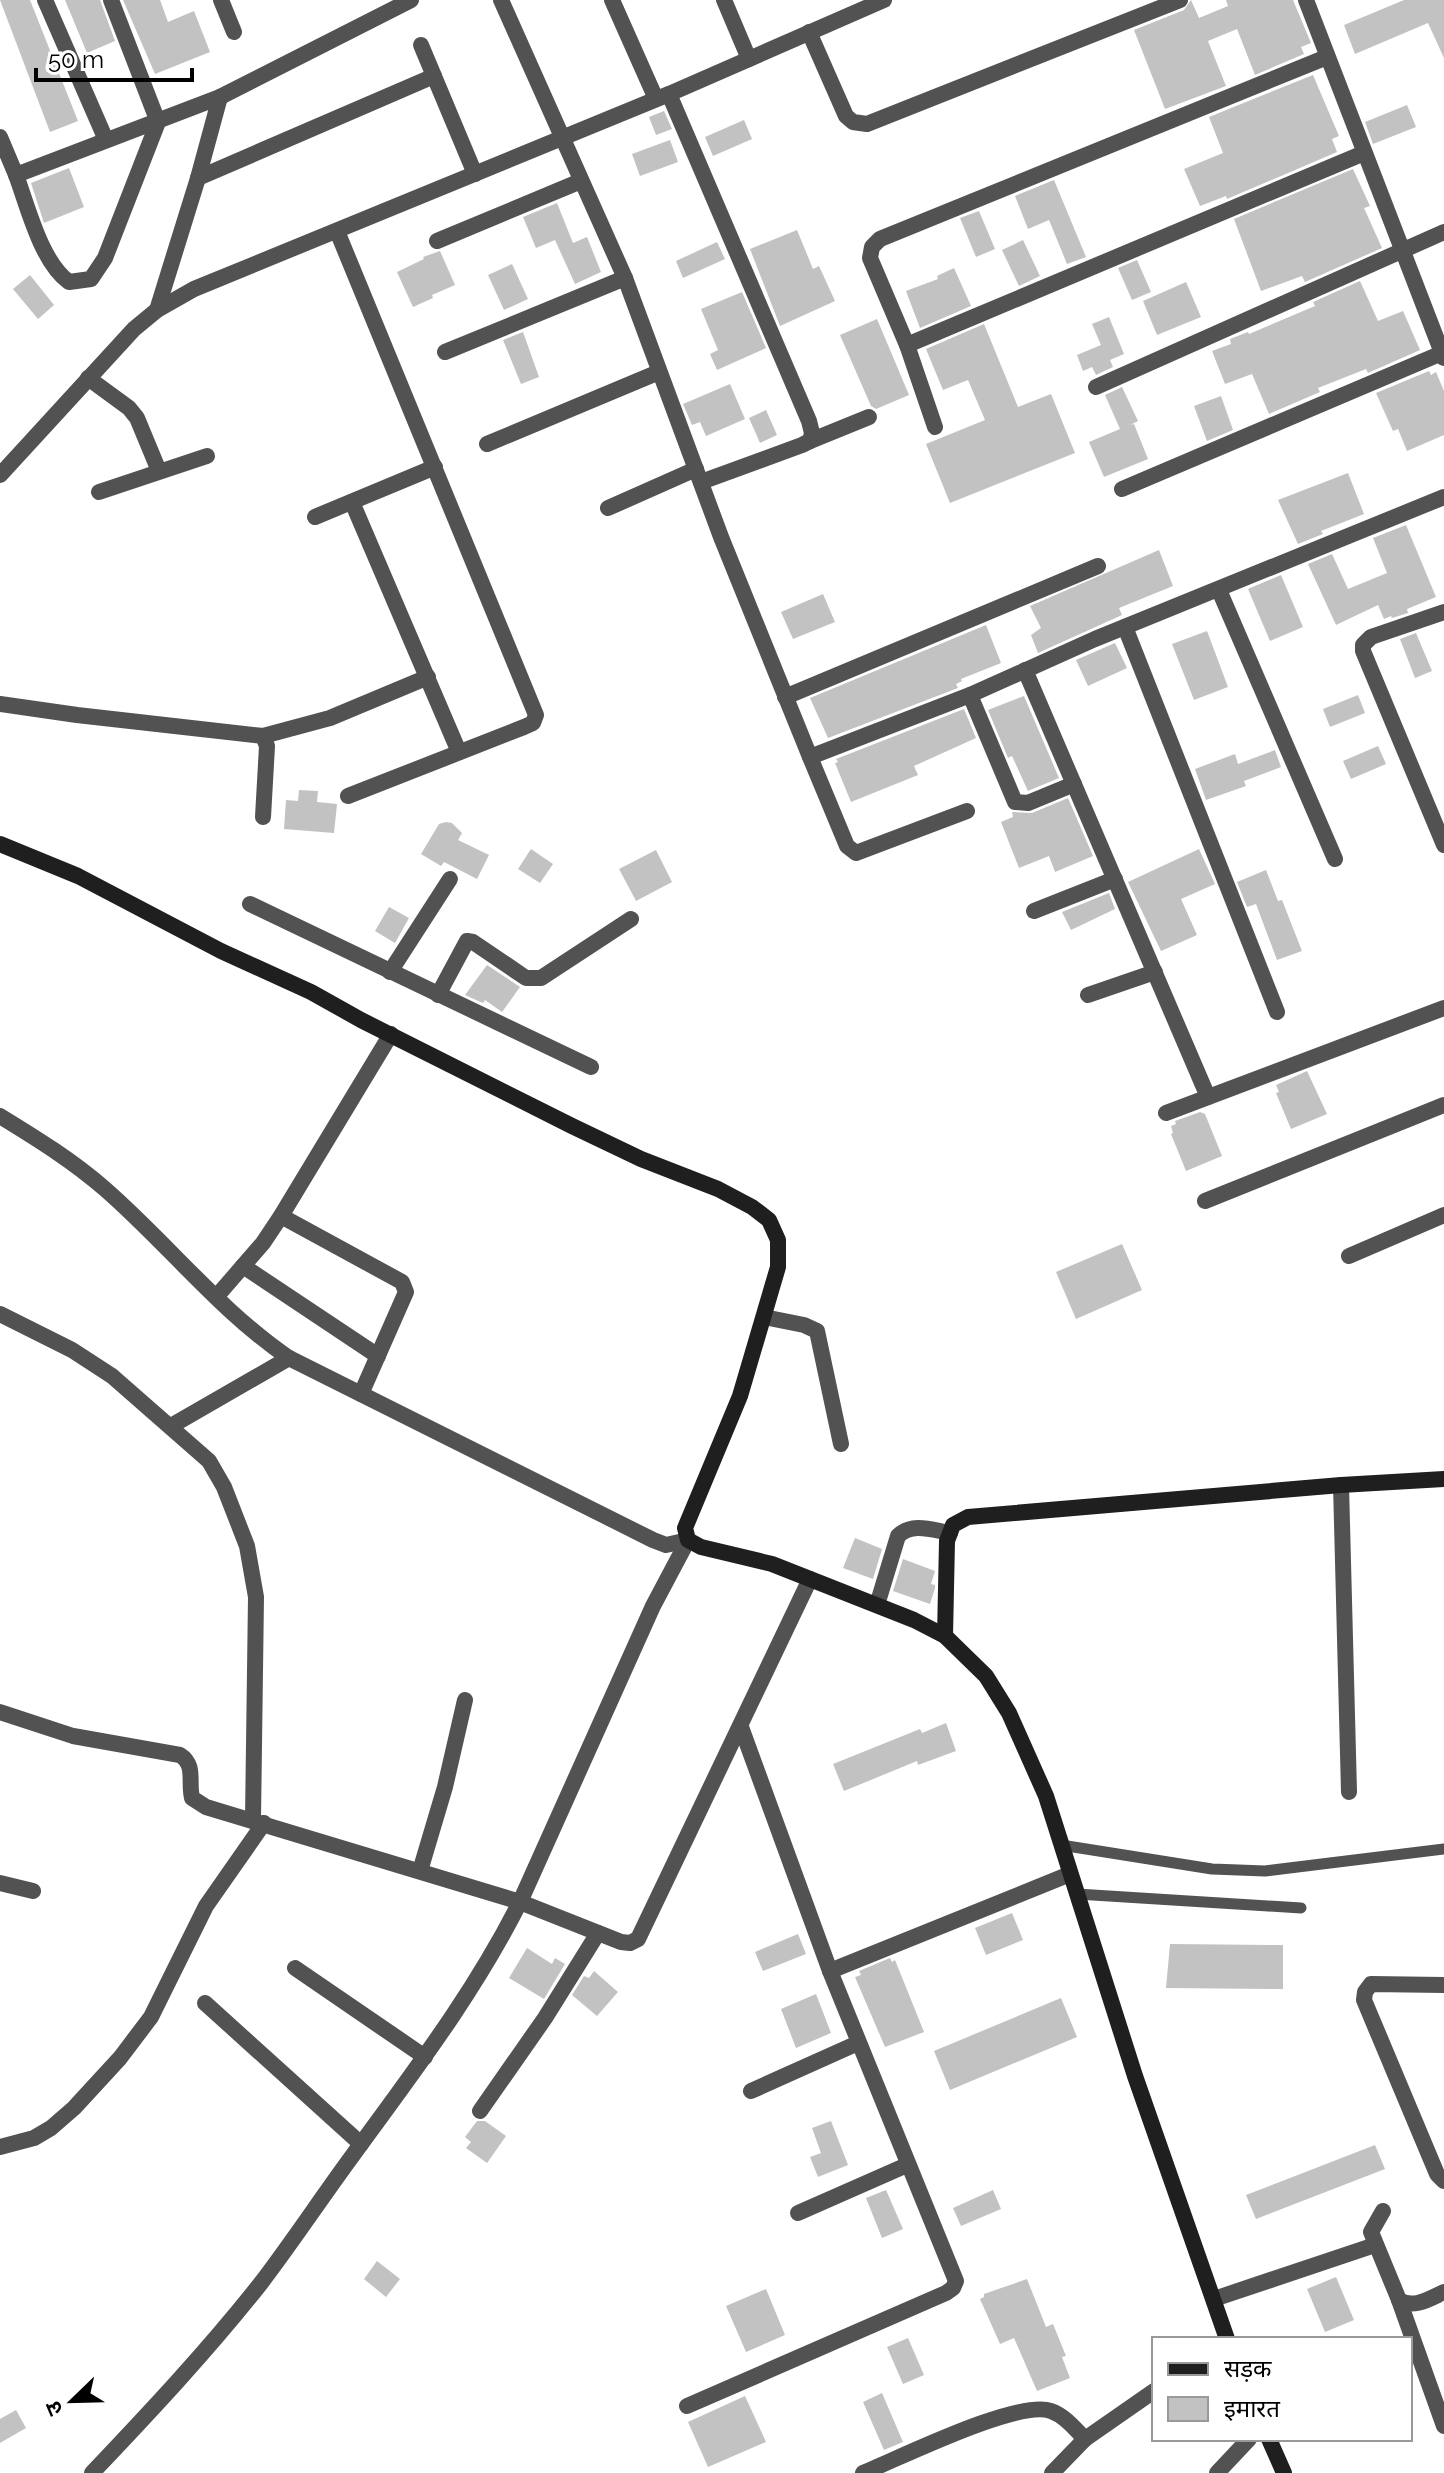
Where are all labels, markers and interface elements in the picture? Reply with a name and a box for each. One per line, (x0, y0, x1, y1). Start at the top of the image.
scale bar (36, 32, 192, 82)
text: 50 m (48, 45, 104, 74)
legend (1152, 2337, 1412, 2441)
text: सड़क (1224, 2354, 1272, 2383)
north arrow (32, 2361, 112, 2441)
text: इमारत (1224, 2394, 1281, 2423)
text: उ (39, 2397, 68, 2420)

